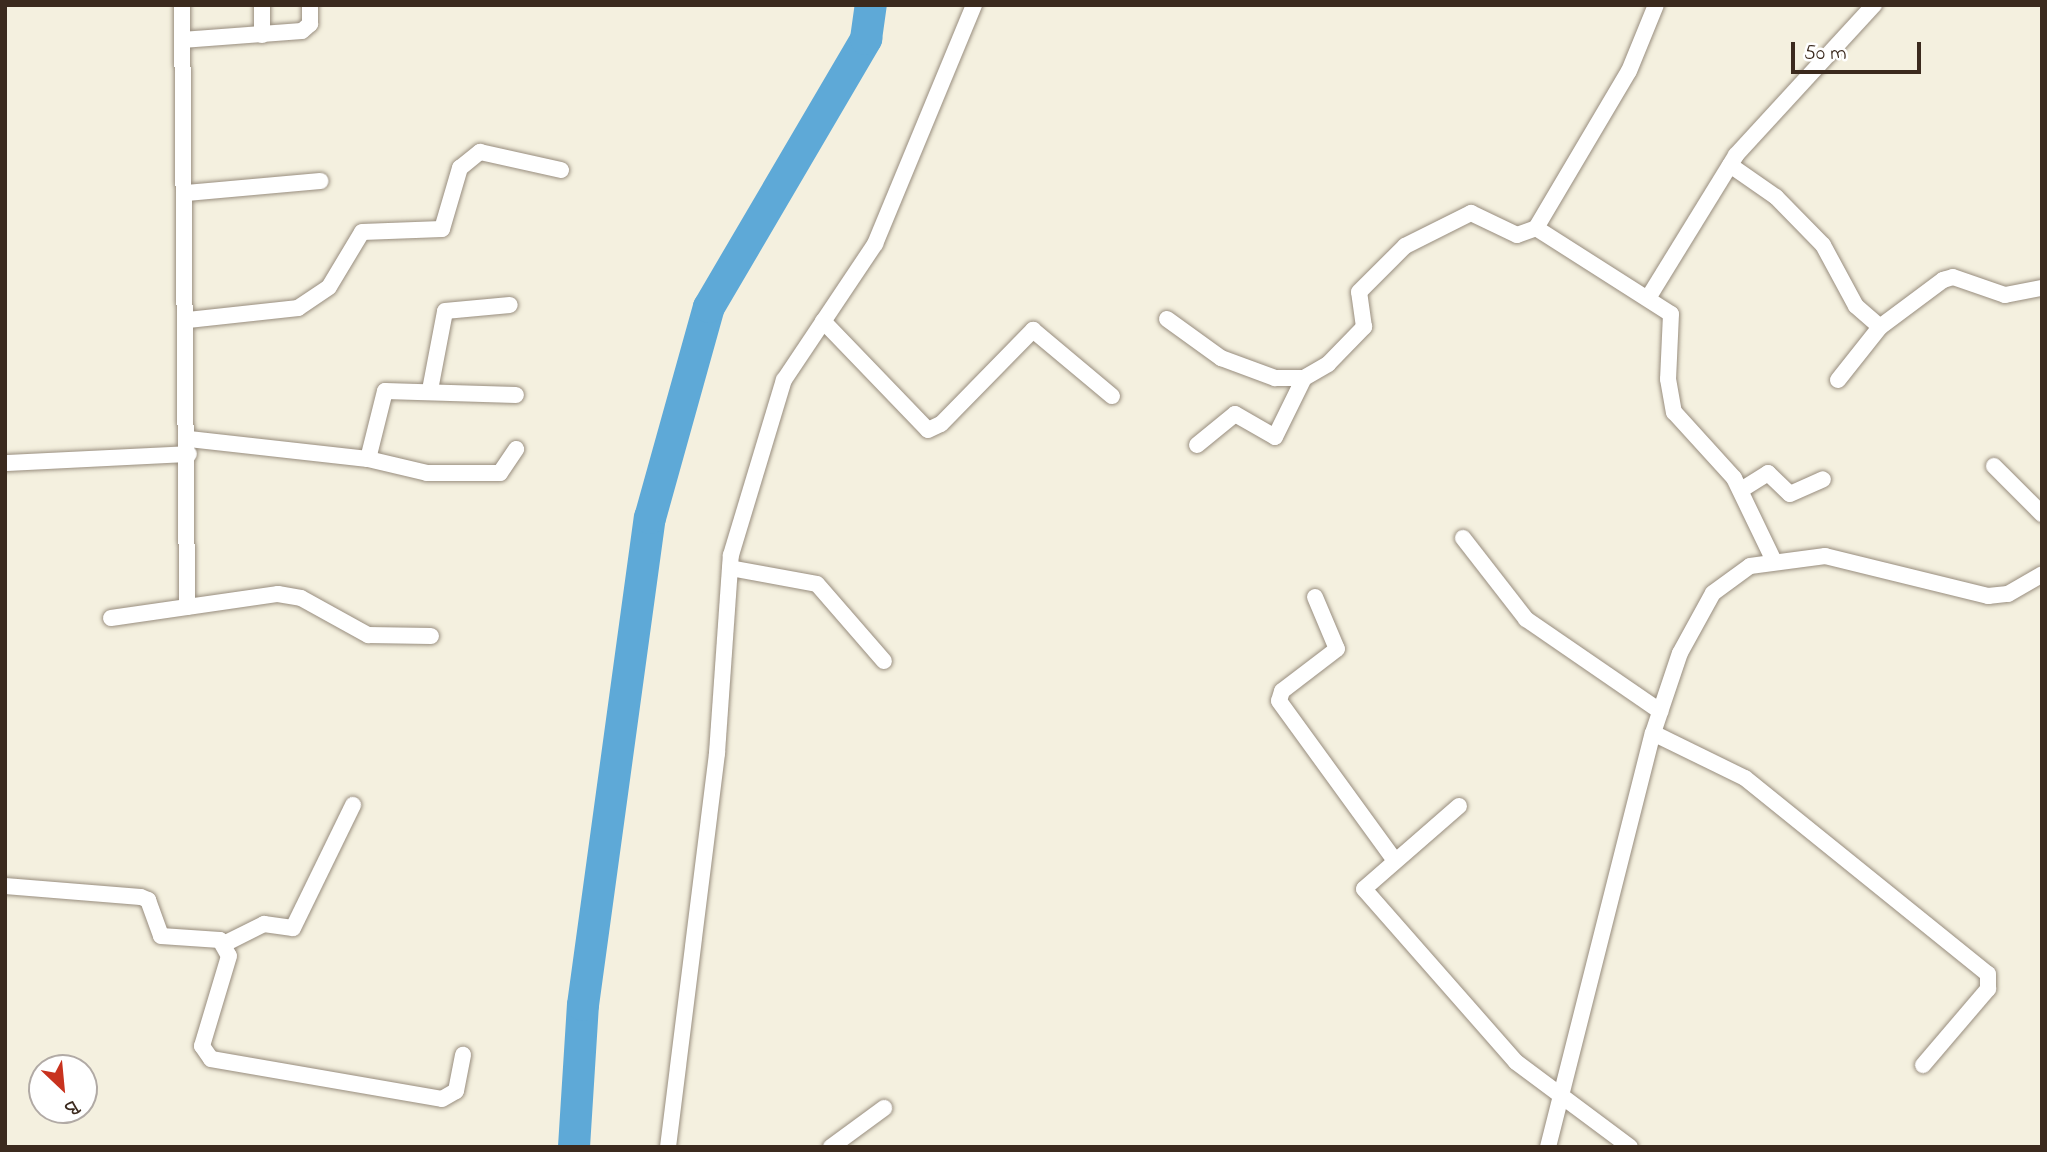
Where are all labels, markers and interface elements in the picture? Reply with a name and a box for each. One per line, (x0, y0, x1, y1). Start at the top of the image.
scale bar (1795, 28, 1924, 72)
text: 50 m (1804, 39, 1847, 69)
north arrow (28, 1054, 98, 1124)
text: B (60, 1092, 83, 1121)

